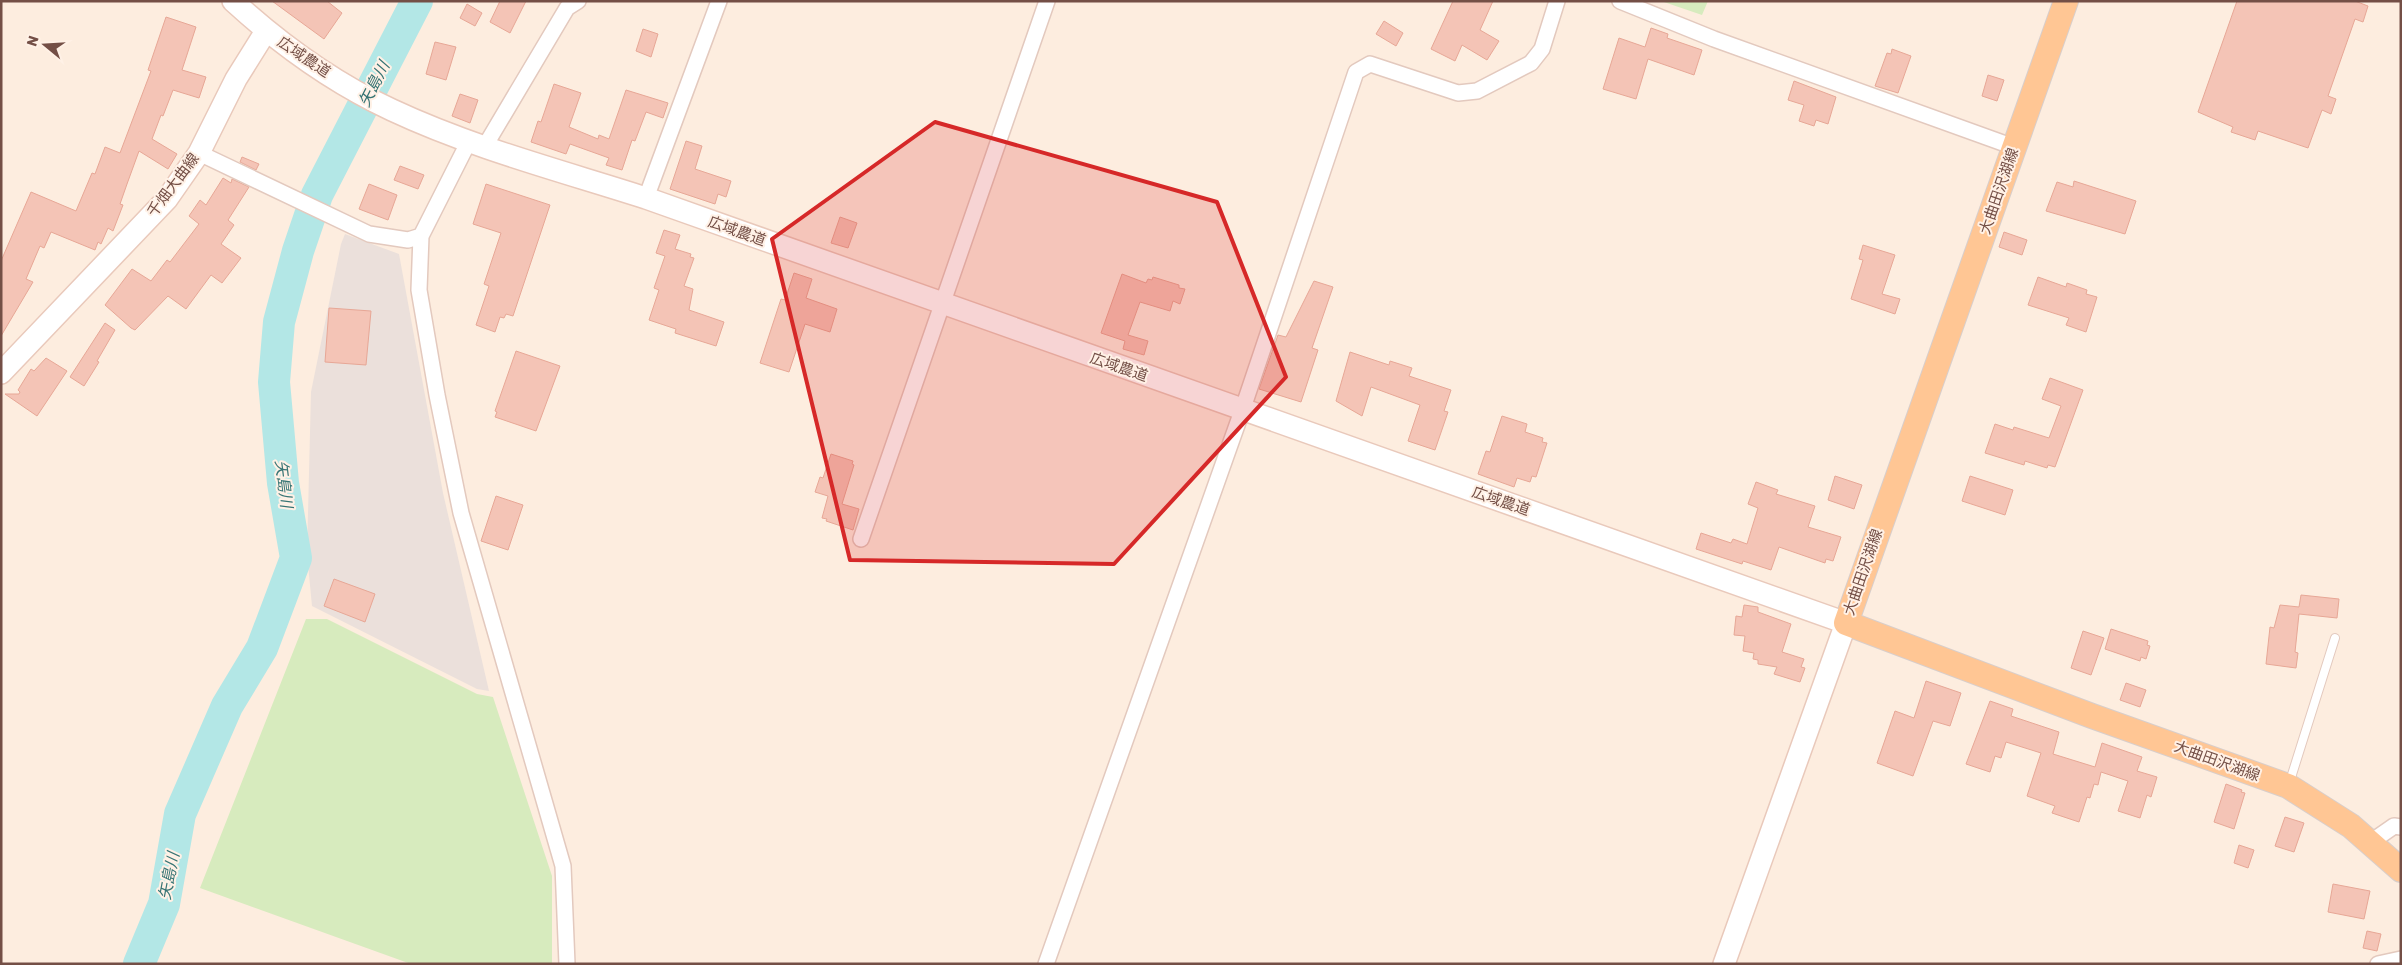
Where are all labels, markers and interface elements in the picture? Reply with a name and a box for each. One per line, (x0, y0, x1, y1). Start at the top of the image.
north arrow (20, 20, 70, 70)
street label: 広域農道 (274, 33, 334, 81)
text: N (23, 34, 43, 49)
water label: 矢島川 (355, 57, 394, 110)
street label: 大曲田沢湖線 (1976, 146, 2022, 236)
street label: 千畑大曲線 (143, 150, 203, 220)
street label: 広域農道 (706, 212, 768, 250)
street label: 広域農道 (1088, 349, 1150, 385)
water label: 矢島川 (272, 459, 297, 511)
street label: 広域農道 (1470, 483, 1532, 519)
street label: 大曲田沢湖線 (1840, 527, 1886, 617)
street label: 大曲田沢湖線 (2172, 737, 2262, 785)
water label: 矢島川 (155, 849, 183, 901)

